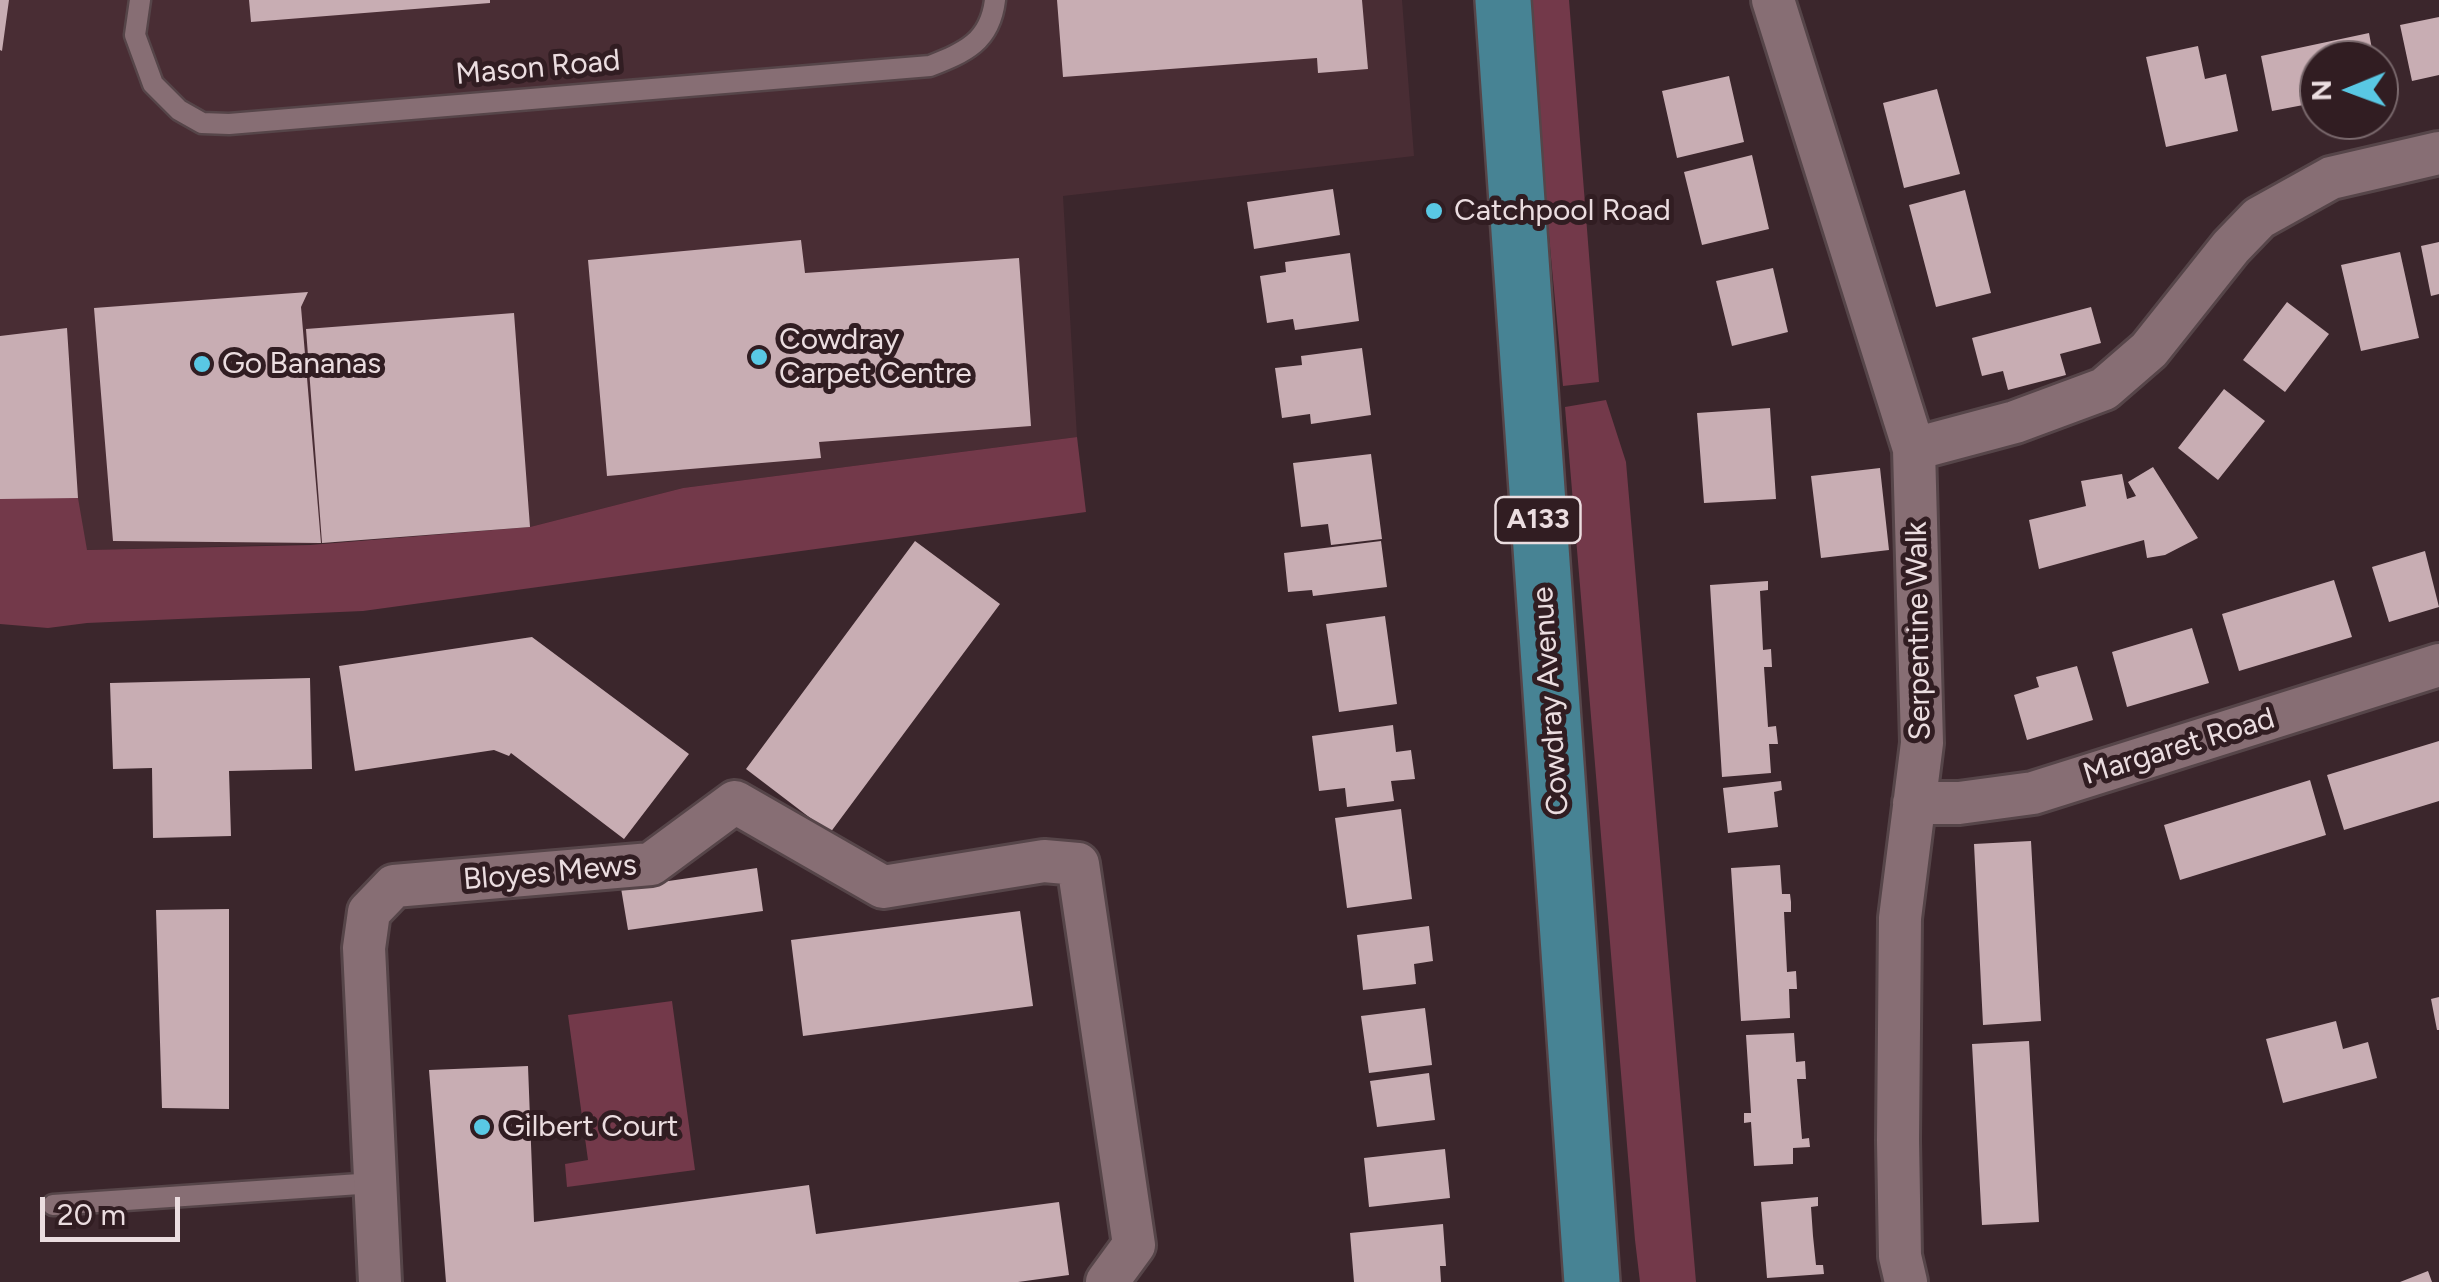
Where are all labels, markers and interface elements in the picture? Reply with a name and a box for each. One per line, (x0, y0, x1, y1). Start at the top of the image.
north arrow (2299, 40, 2399, 140)
street label: Mason Road (454, 43, 622, 93)
text: N (2304, 79, 2338, 102)
place label: Catchpool Road (1454, 193, 1671, 229)
marker: Catchpool Road (1423, 200, 1445, 222)
place label: Cowdray Carpet Centre (779, 322, 972, 392)
place label: Go Bananas (222, 346, 381, 382)
marker: Cowdray Carpet Centre (748, 346, 770, 368)
marker: Go Bananas (191, 353, 213, 375)
road number: A133 (1496, 497, 1580, 543)
street label: Serpentine Walk (1899, 521, 1939, 741)
street label: Cowdray Avenue (1525, 585, 1577, 817)
street label: Margaret Road (2079, 701, 2279, 793)
street label: Bloyes Mews (462, 847, 638, 899)
place label: Gilbert Court (502, 1109, 678, 1145)
marker: Gilbert Court (471, 1116, 493, 1138)
scale bar (45, 1177, 185, 1239)
text: 20 m (57, 1196, 126, 1233)

